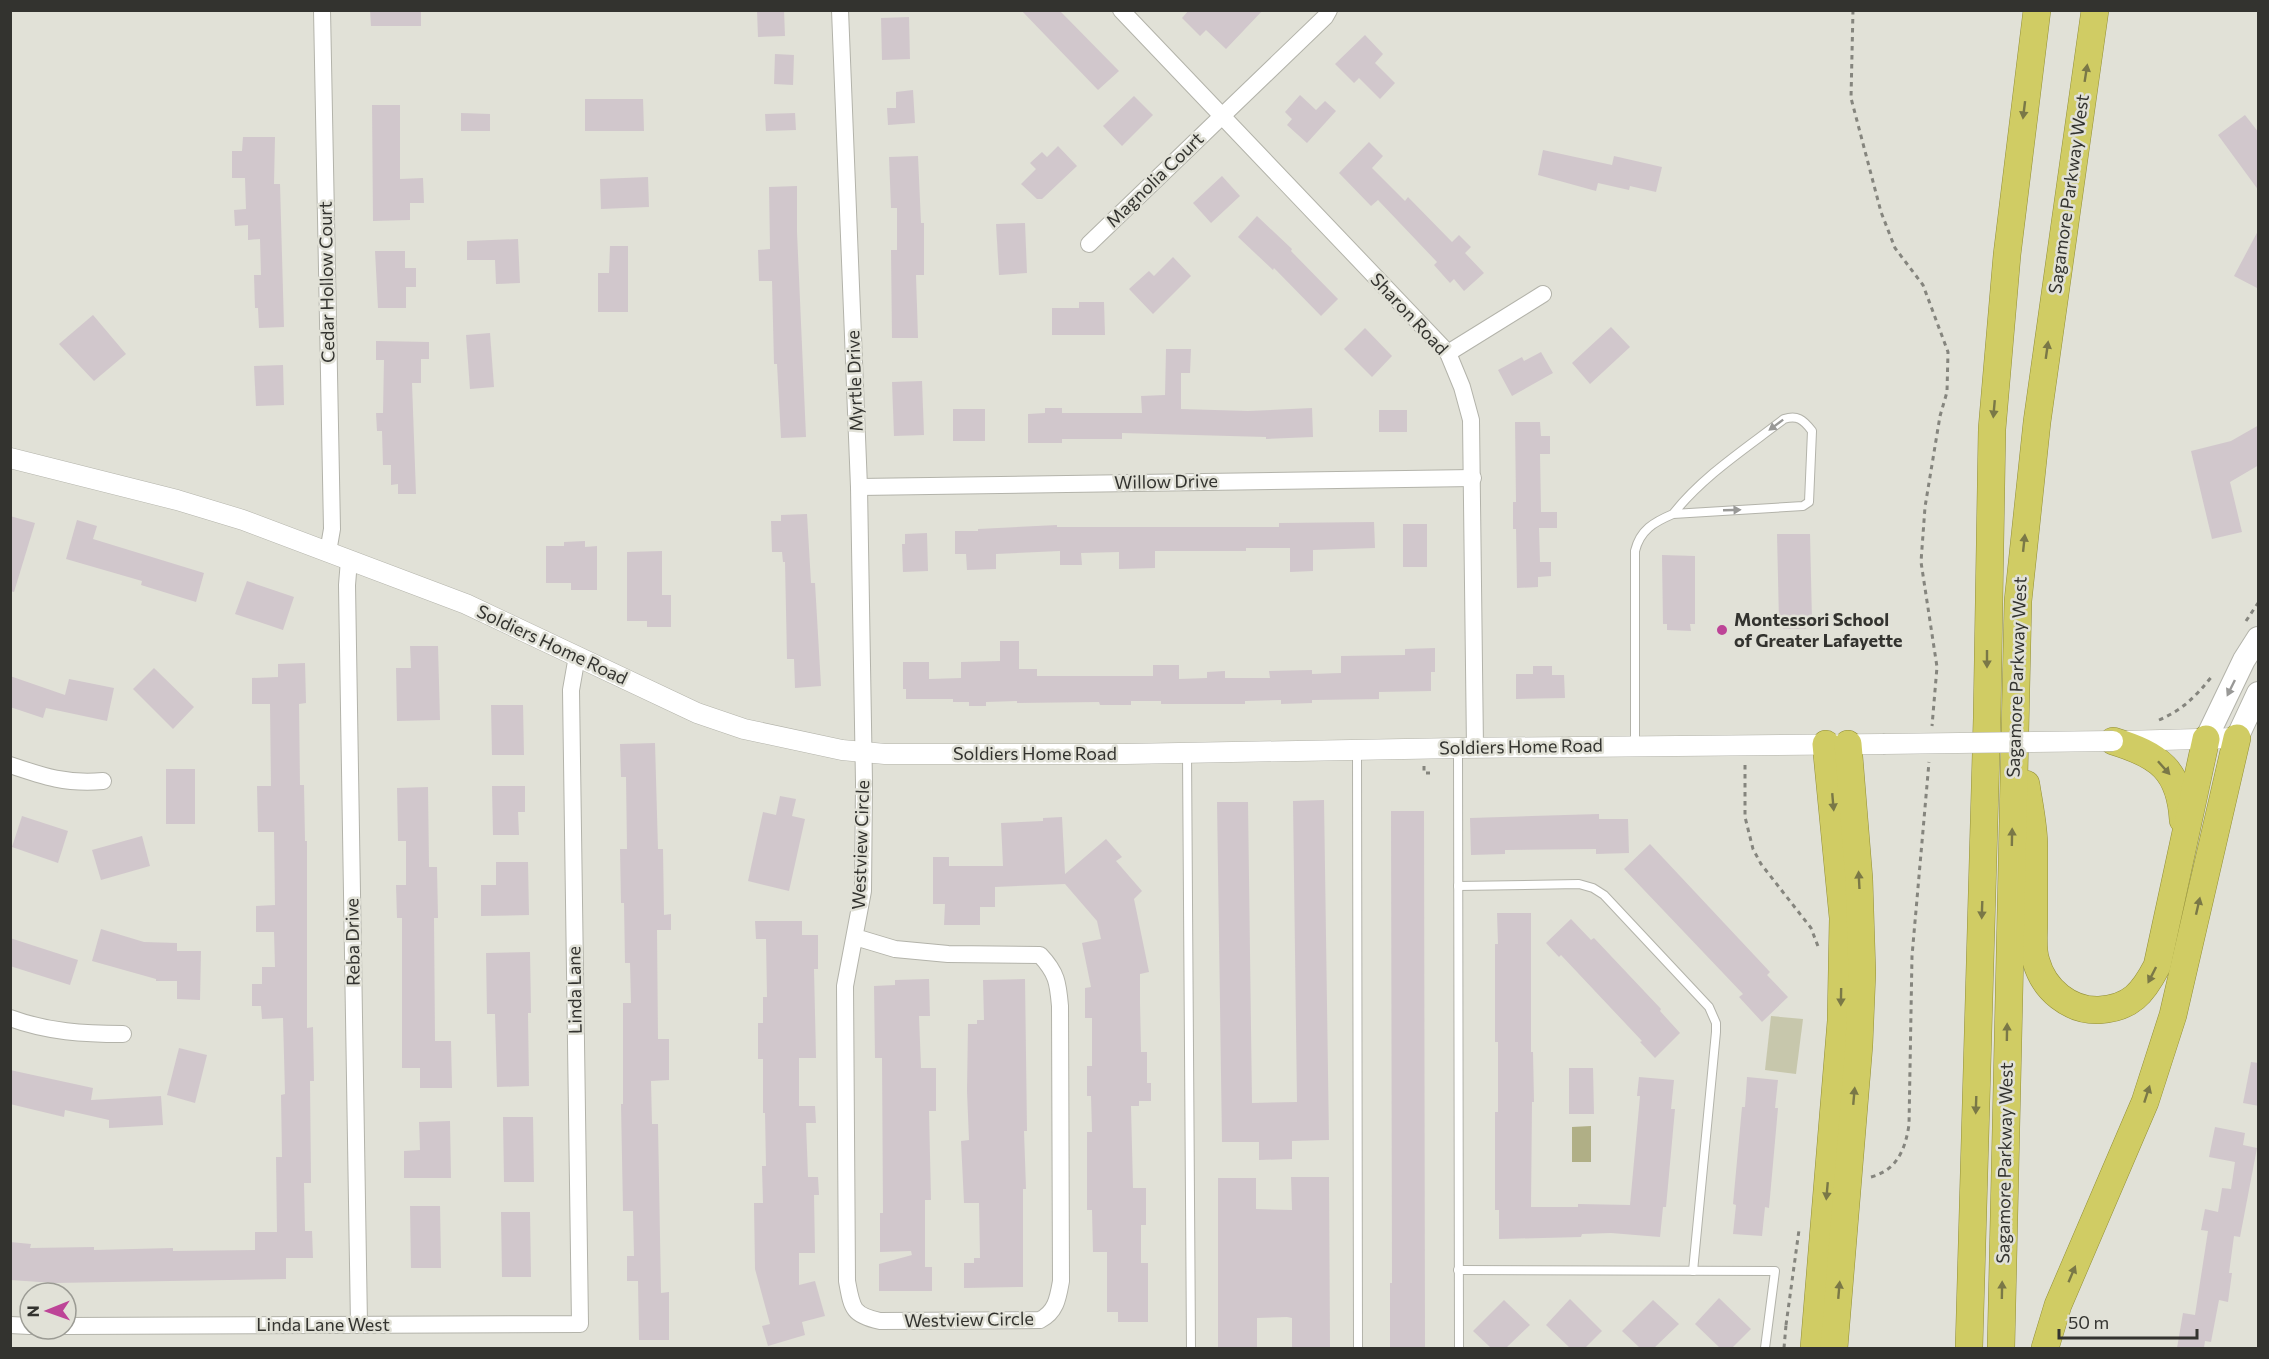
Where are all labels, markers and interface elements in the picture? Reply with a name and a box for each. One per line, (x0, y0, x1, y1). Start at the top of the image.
one-way arrow (2081, 64, 2090, 83)
street label: Sagamore Parkway West (2043, 93, 2093, 295)
one-way arrow (2020, 101, 2029, 120)
street label: Magnolia Court (1101, 127, 1208, 231)
street label: Cedar Hollow Court (314, 201, 338, 363)
street label: Sharon Road (1366, 268, 1453, 359)
street label: Myrtle Drive (841, 330, 867, 432)
one-way arrow (2043, 340, 2052, 359)
one-way arrow (1989, 399, 1998, 418)
one-way arrow (1768, 419, 1784, 432)
street label: Willow Drive (1114, 469, 1218, 493)
one-way arrow (1722, 505, 1741, 515)
one-way arrow (2019, 534, 2029, 553)
street label: Sagamore Parkway West (2001, 576, 2031, 778)
street label: Soldiers Home Road (474, 599, 631, 689)
place label: Montessori School of Greater Lafayette (1734, 608, 1903, 651)
marker: Montessori School of Greater Lafayette (1715, 623, 1729, 637)
one-way arrow (1982, 649, 1992, 668)
one-way arrow (2226, 679, 2235, 696)
street label: Soldiers Home Road (1439, 734, 1603, 758)
street label: Soldiers Home Road (953, 742, 1117, 764)
one-way arrow (2157, 760, 2170, 775)
street label: Westview Circle (847, 780, 873, 910)
one-way arrow (1828, 793, 1838, 812)
one-way arrow (2007, 828, 2016, 847)
one-way arrow (1854, 871, 1864, 890)
one-way arrow (2194, 896, 2203, 915)
street label: Reba Drive (340, 898, 364, 986)
one-way arrow (1977, 900, 1986, 919)
street label: Linda Lane (562, 946, 586, 1034)
one-way arrow (2147, 966, 2157, 983)
one-way arrow (1837, 988, 1846, 1007)
one-way arrow (2003, 1023, 2012, 1042)
street label: Sagamore Parkway West (1991, 1062, 2017, 1264)
one-way arrow (2143, 1085, 2153, 1103)
one-way arrow (1850, 1086, 1859, 1105)
one-way arrow (1971, 1095, 1981, 1114)
one-way arrow (1822, 1182, 1832, 1201)
one-way arrow (2067, 1264, 2077, 1282)
north arrow (18, 1281, 78, 1341)
one-way arrow (1834, 1281, 1843, 1300)
one-way arrow (1997, 1281, 2007, 1300)
scale bar (2059, 1302, 2197, 1340)
text: N (23, 1305, 42, 1317)
street label: Westview Circle (904, 1307, 1034, 1331)
text: 50 m (2068, 1311, 2109, 1333)
street label: Linda Lane West (256, 1313, 390, 1335)

